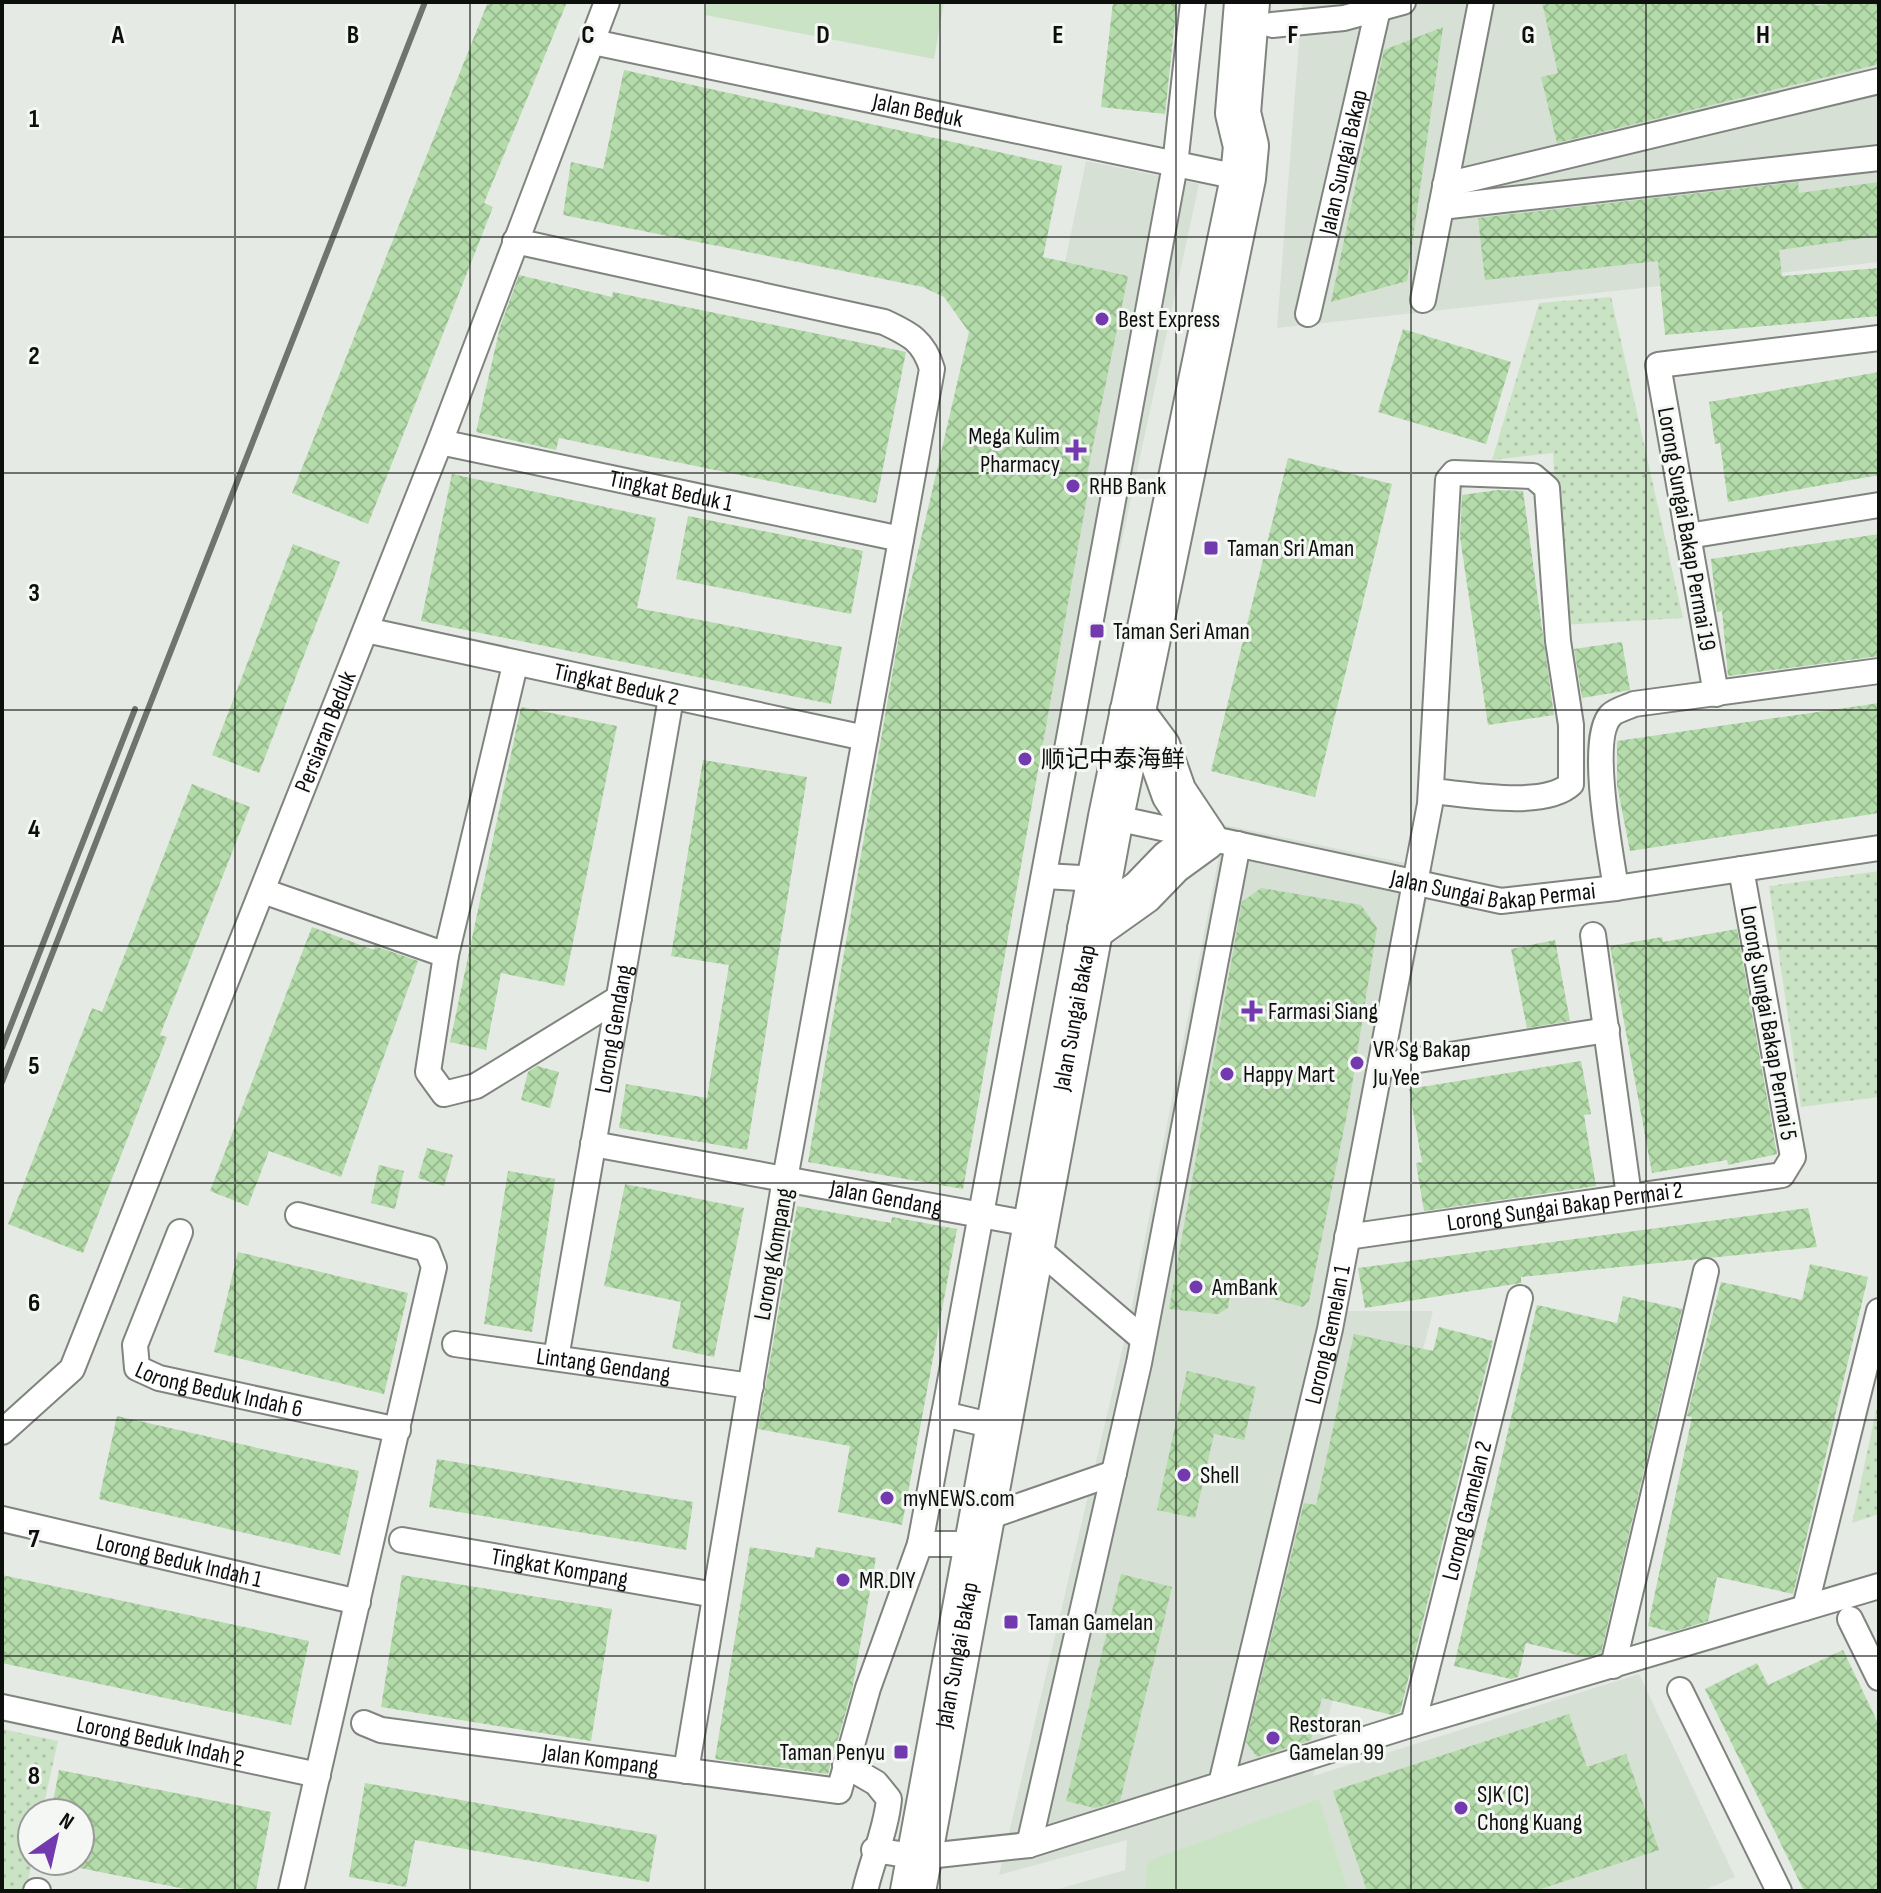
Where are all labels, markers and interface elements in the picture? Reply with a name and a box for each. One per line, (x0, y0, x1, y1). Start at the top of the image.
text: A (111, 20, 125, 51)
text: B (347, 20, 359, 51)
text: C (581, 20, 595, 51)
text: D (816, 20, 830, 51)
text: E (1052, 20, 1064, 51)
text: F (1288, 20, 1299, 51)
text: G (1521, 20, 1535, 51)
text: H (1756, 20, 1770, 51)
street label: Jalan Beduk (869, 87, 966, 134)
street label: Jalan Sungai Bakap (1312, 87, 1374, 238)
text: 1 (29, 104, 39, 135)
place label: Best Express (1118, 305, 1220, 334)
marker: Best Express (1093, 310, 1111, 328)
text: 2 (28, 341, 40, 372)
street label: Lorong Sungai Bakap Permai 19 (1651, 405, 1722, 653)
place label: Mega Kulim Pharmacy (968, 422, 1060, 479)
marker: Mega Kulim Pharmacy (1067, 441, 1085, 459)
street label: Tingkat Beduk 1 (606, 464, 736, 518)
place label: RHB Bank (1089, 472, 1166, 501)
marker: RHB Bank (1064, 477, 1082, 495)
place label: Taman Sri Aman (1227, 534, 1354, 563)
marker: Taman Sri Aman (1202, 539, 1220, 557)
text: 3 (28, 578, 40, 609)
place label: Taman Seri Aman (1113, 617, 1250, 646)
marker: Taman Seri Aman (1088, 622, 1106, 640)
street label: Tingkat Beduk 2 (551, 657, 681, 712)
street label: Persiaran Beduk (288, 667, 363, 797)
place label: 顺记中泰海鲜 (1041, 745, 1185, 774)
marker: 顺记中泰海鲜 (1016, 750, 1034, 768)
text: 4 (28, 814, 40, 845)
street label: Jalan Sungai Bakap Permai (1387, 863, 1597, 916)
street label: Lorong Sungai Bakap Permai 5 (1734, 904, 1803, 1143)
street label: Jalan Sungai Bakap (1047, 943, 1102, 1094)
street label: Lorong Gendang (588, 963, 639, 1095)
place label: Farmasi Siang (1268, 997, 1378, 1026)
marker: Farmasi Siang (1243, 1002, 1261, 1020)
place label: VR Sg Bakap Ju Yee (1372, 1035, 1471, 1092)
text: 5 (28, 1051, 40, 1082)
marker: VR Sg Bakap Ju Yee (1348, 1054, 1366, 1072)
place label: Happy Mart (1243, 1060, 1335, 1089)
marker: Happy Mart (1218, 1065, 1236, 1083)
street label: Jalan Gendang (827, 1173, 944, 1223)
street label: Lorong Sungai Bakap Permai 2 (1445, 1175, 1685, 1238)
street label: Lorong Kompang (748, 1186, 799, 1322)
street label: Lorong Gemelan 1 (1299, 1262, 1357, 1407)
place label: AmBank (1211, 1273, 1278, 1302)
marker: AmBank (1187, 1278, 1205, 1296)
text: 6 (28, 1288, 40, 1319)
street label: Lintang Gendang (535, 1342, 672, 1389)
street label: Lorong Beduk Indah 6 (131, 1355, 305, 1424)
street label: Lorong Gamelan 2 (1436, 1438, 1499, 1583)
place label: Shell (1200, 1461, 1239, 1490)
marker: Shell (1175, 1466, 1193, 1484)
place label: myNEWS.com (903, 1484, 1015, 1513)
marker: myNEWS.com (878, 1489, 896, 1507)
text: 7 (28, 1524, 40, 1555)
street label: Lorong Beduk Indah 1 (94, 1527, 265, 1594)
street label: Tingkat Kompang (489, 1542, 630, 1594)
place label: MR.DIY (859, 1566, 916, 1595)
marker: MR.DIY (834, 1571, 852, 1589)
street label: Jalan Sungai Bakap (929, 1580, 985, 1731)
place label: Taman Gamelan (1027, 1608, 1153, 1637)
marker: Taman Gamelan (1002, 1613, 1020, 1631)
street label: Lorong Beduk Indah 2 (74, 1709, 247, 1774)
place label: Restoran Gamelan 99 (1289, 1710, 1384, 1767)
marker: Restoran Gamelan 99 (1264, 1729, 1282, 1747)
street label: Jalan Kompang (540, 1738, 660, 1782)
place label: Taman Penyu (780, 1738, 885, 1767)
marker: Taman Penyu (892, 1743, 910, 1761)
text: 8 (28, 1761, 40, 1792)
place label: SJK (C) Chong Kuang (1477, 1780, 1582, 1837)
north arrow (16, 1797, 96, 1877)
marker: SJK (C) Chong Kuang (1452, 1799, 1470, 1817)
text: N (54, 1807, 79, 1836)

